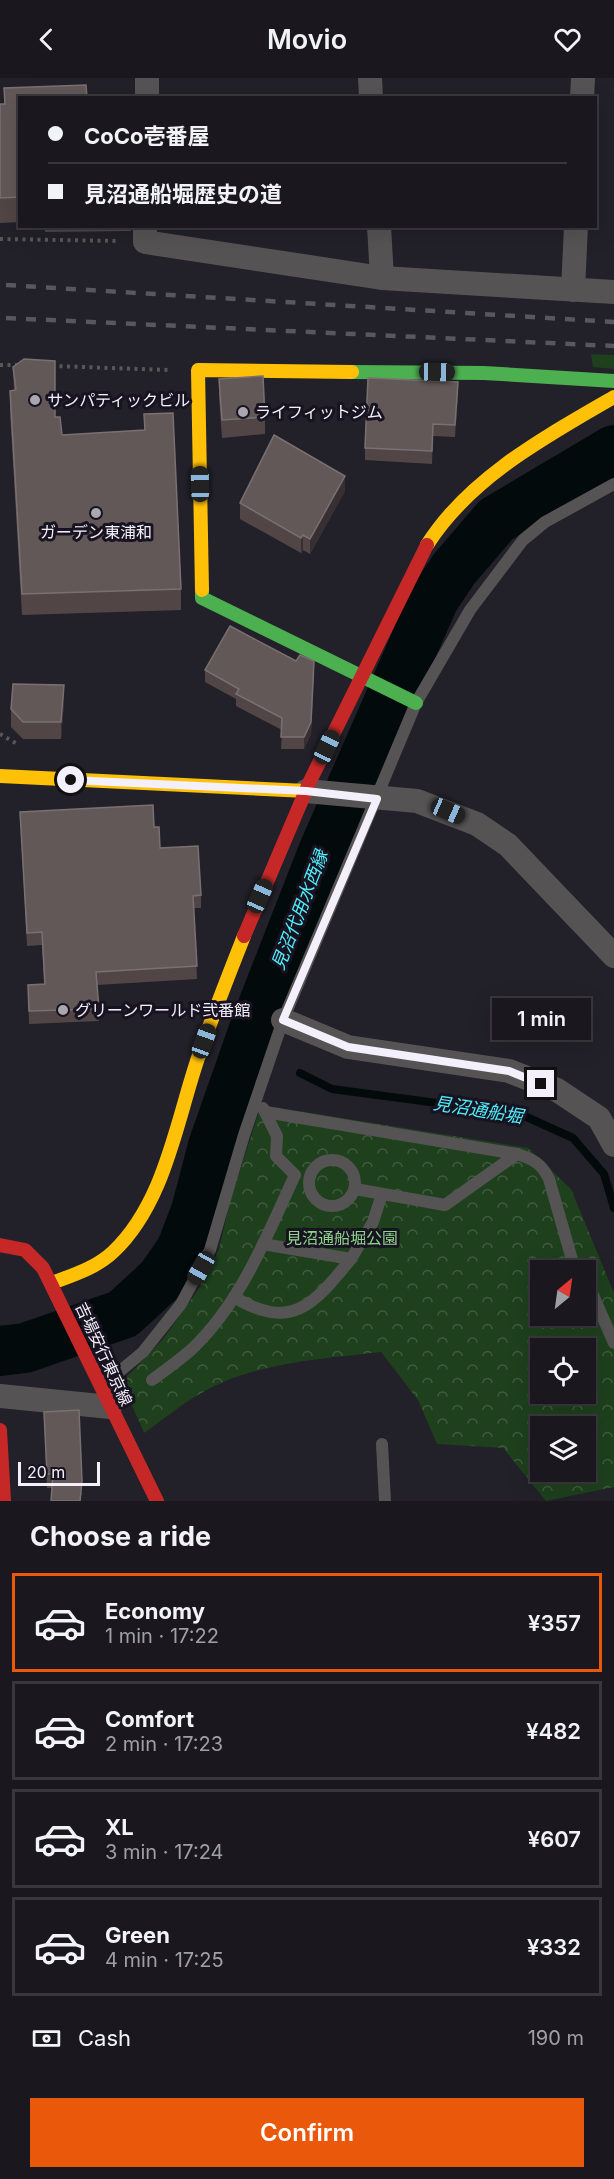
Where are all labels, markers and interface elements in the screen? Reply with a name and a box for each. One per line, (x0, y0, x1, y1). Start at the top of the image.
icon: back (30, 23, 63, 56)
text: Movio (267, 23, 347, 56)
icon: heart (551, 23, 584, 56)
text: CoCo壱番屋 (84, 123, 210, 149)
text: 見沼通船堀歴史の道 (84, 181, 282, 207)
car (419, 363, 455, 381)
place label: サンパティックビル (47, 390, 190, 410)
marker: サンパティックビル (28, 393, 42, 407)
place label: ライフィットジム (255, 402, 383, 422)
marker: ライフィットジム (236, 405, 250, 419)
car (191, 466, 209, 502)
marker: ガーデン東浦和 (89, 506, 103, 520)
place label: ガーデン東浦和 (40, 522, 152, 542)
car (311, 727, 343, 767)
route start (57, 766, 84, 793)
car (428, 795, 468, 827)
water label: 見沼代用水西縁 (267, 845, 333, 972)
car (244, 876, 276, 916)
callout: 1 min (492, 997, 590, 1039)
place label: グリーンワールド弐番館 (75, 1000, 250, 1020)
marker: グリーンワールド弐番館 (56, 1003, 70, 1017)
text: 1 min (517, 1007, 566, 1031)
car (189, 1021, 219, 1061)
route end (527, 1070, 554, 1097)
water label: 見沼通船堀 (432, 1092, 527, 1127)
park label: 見沼通船堀公園 (286, 1228, 398, 1248)
car (184, 1248, 218, 1288)
north arrow (530, 1260, 596, 1326)
map controls (530, 1260, 596, 1482)
street label: 吉場安行東京線 (71, 1299, 137, 1409)
button: locate (530, 1338, 596, 1404)
button: layers (530, 1416, 596, 1482)
scale bar (18, 1459, 100, 1486)
text: 20 m (27, 1462, 65, 1482)
text: Choose a ride (30, 1520, 211, 1553)
icon: car (33, 1596, 87, 1650)
text: Economy (105, 1598, 205, 1624)
text: ¥357 (528, 1610, 581, 1636)
text: 1 min · 17:22 (105, 1624, 219, 1648)
icon: car (33, 1704, 87, 1758)
text: Comfort (105, 1706, 194, 1732)
text: ¥482 (526, 1718, 581, 1744)
text: 2 min · 17:23 (105, 1732, 223, 1756)
icon: car (33, 1812, 87, 1866)
text: XL (105, 1814, 134, 1840)
text: ¥607 (528, 1826, 581, 1852)
text: 3 min · 17:24 (105, 1840, 224, 1864)
icon: car (33, 1920, 87, 1974)
text: Green (105, 1922, 170, 1948)
text: ¥332 (527, 1934, 581, 1960)
text: 4 min · 17:25 (105, 1948, 224, 1972)
icon: cash (30, 2022, 63, 2055)
text: Cash (78, 2025, 131, 2051)
text: 190 m (528, 2026, 584, 2050)
button: Confirm (30, 2098, 584, 2167)

